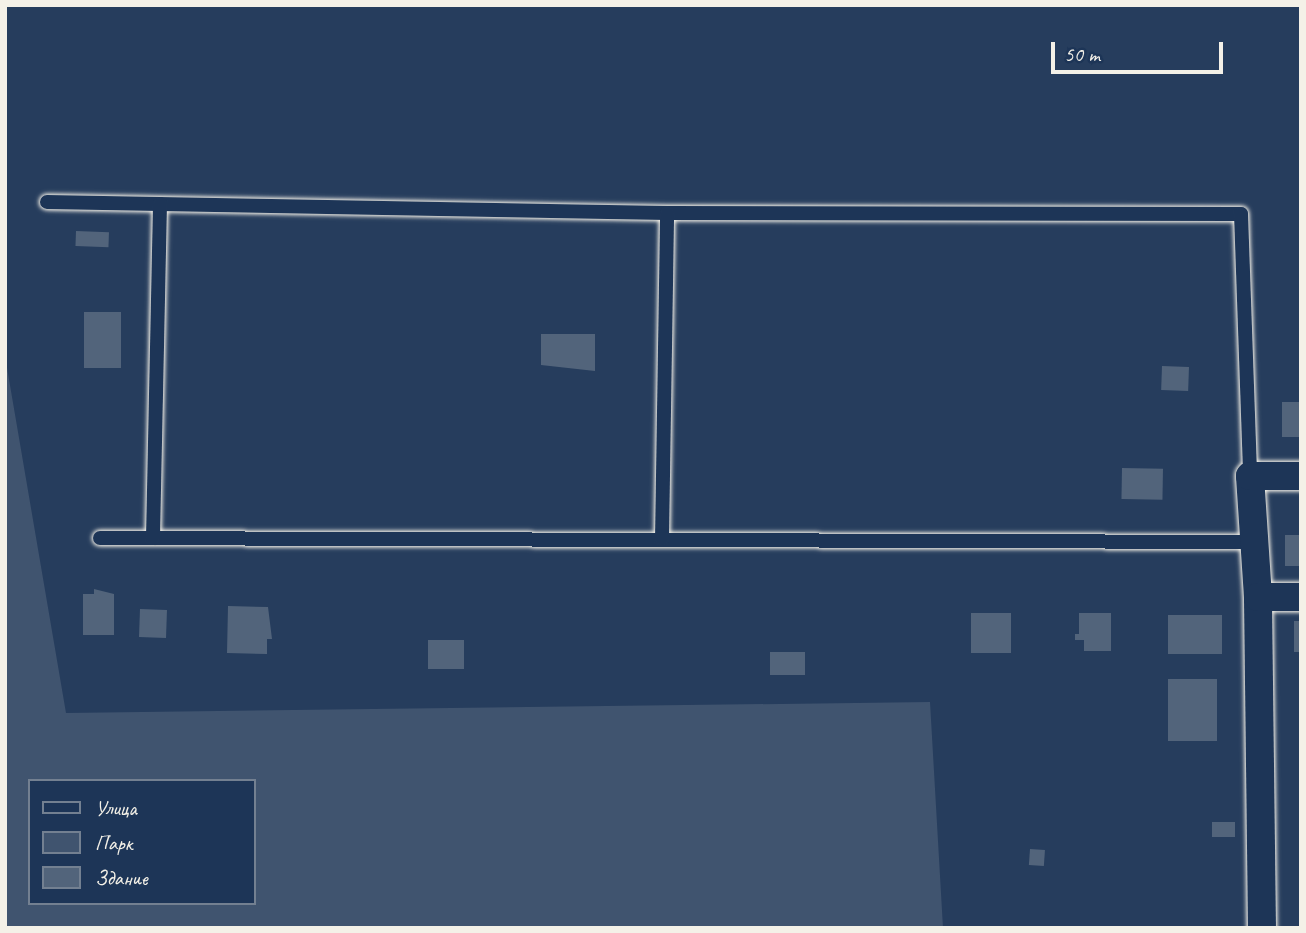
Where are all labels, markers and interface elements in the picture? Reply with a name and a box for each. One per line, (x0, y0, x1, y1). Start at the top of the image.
scale bar (1054, 28, 1226, 72)
text: 50 m (1064, 41, 1100, 67)
legend (28, 779, 256, 905)
text: Улица (95, 795, 137, 821)
text: Парк (95, 830, 132, 856)
text: Здание (95, 865, 148, 891)

